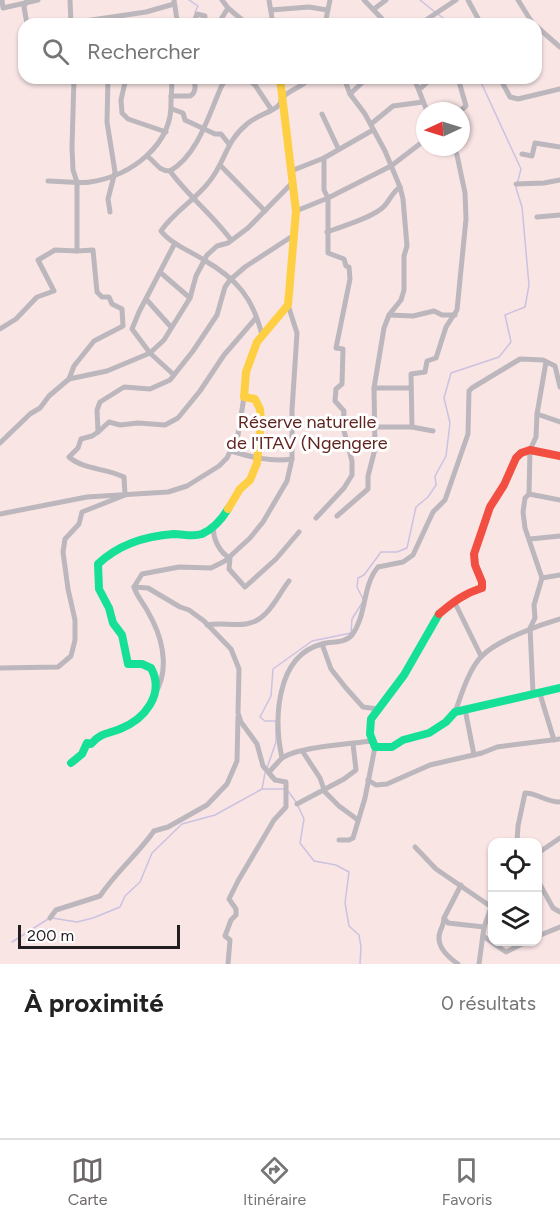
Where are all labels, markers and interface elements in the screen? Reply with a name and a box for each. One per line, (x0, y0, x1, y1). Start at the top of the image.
search box (18, 18, 542, 84)
icon: search (39, 35, 72, 68)
text: Rechercher (87, 38, 200, 65)
north arrow (416, 102, 470, 156)
park label: Réserve naturelle de l'ITAV (Ngengere (226, 411, 388, 454)
map controls (488, 838, 542, 946)
button: locate (488, 838, 542, 892)
button: layers (488, 892, 542, 946)
scale bar (18, 922, 180, 950)
text: 200 m (27, 926, 74, 945)
text: À proximité (24, 987, 164, 1019)
text: 0 résultats (441, 991, 536, 1015)
tab: Carte (68, 1154, 108, 1209)
tab: Itinéraire (243, 1154, 306, 1209)
tab: Favoris (442, 1154, 492, 1209)

